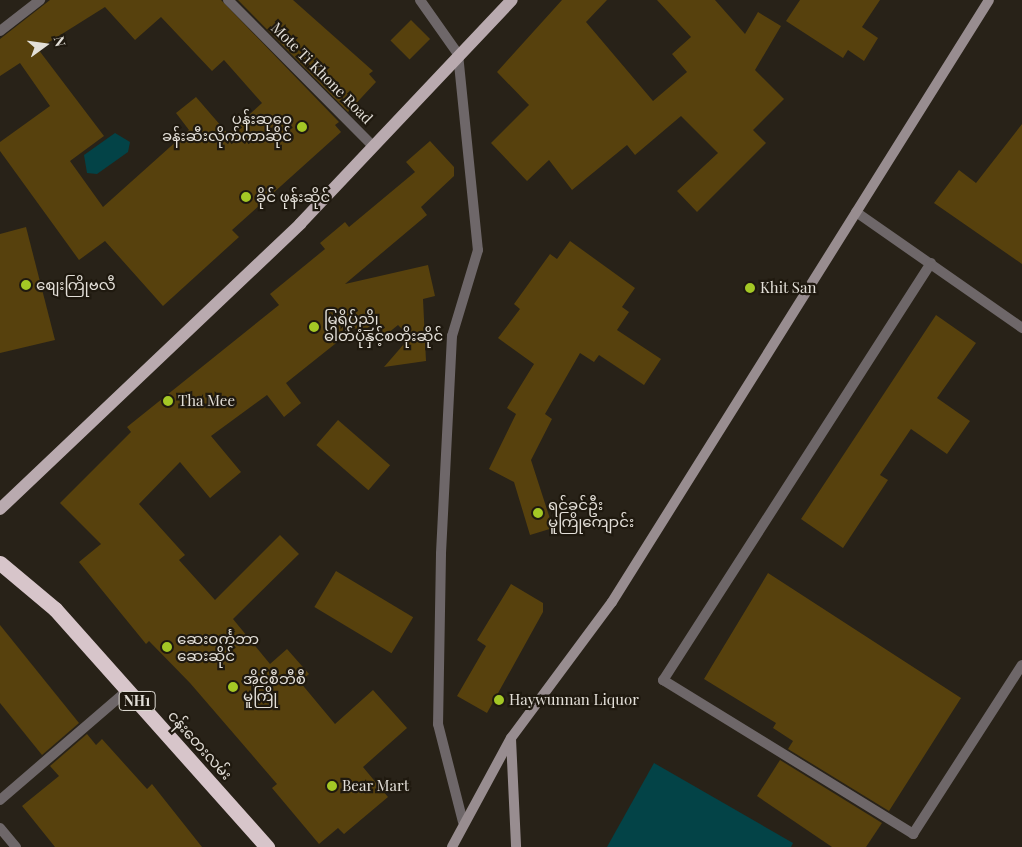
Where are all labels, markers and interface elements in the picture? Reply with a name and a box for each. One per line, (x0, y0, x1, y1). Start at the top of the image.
street label: Mote Ti Khone Road (267, 18, 377, 128)
north arrow (20, 20, 70, 70)
text: N (50, 34, 70, 48)
place label: ပန်းဆုဝေ ခန်းဆီးလိုက်ကာဆိုင် (162, 109, 292, 144)
marker: ပန်းဆုဝေ ခန်းဆီးလိုက်ကာဆိုင် (296, 121, 308, 133)
place label: ခိုင် ဖုန်းဆိုင် (256, 188, 330, 206)
marker: ခိုင် ဖုန်းဆိုင် (240, 191, 252, 203)
place label: စျေးကြိုဗလီ (36, 276, 116, 294)
marker: စျေးကြိုဗလီ (20, 279, 32, 291)
place label: Khit San (760, 279, 817, 297)
marker: Khit San (744, 282, 756, 294)
place label: မြရိပ်ညို ဓါတ်ပုံနှင့်စတိုးဆိုင် (324, 309, 443, 344)
marker: မြရိပ်ညို ဓါတ်ပုံနှင့်စတိုးဆိုင် (308, 321, 320, 333)
place label: Tha Mee (178, 392, 235, 410)
marker: Tha Mee (162, 395, 174, 407)
place label: ရင်ခွင်ဦး မူကြိုကျောင်း (548, 495, 634, 530)
marker: ရင်ခွင်ဦး မူကြိုကျောင်း (532, 507, 544, 519)
place label: ဆေးဝင်္ကဘာ ဆေးဆိုင် (177, 629, 259, 664)
marker: ဆေးဝင်္ကဘာ ဆေးဆိုင် (161, 641, 173, 653)
place label: အိုင်စီဘီစီ မူကြို (243, 669, 306, 704)
marker: အိုင်စီဘီစီ မူကြို (227, 681, 239, 693)
road number: NH1 (118, 689, 156, 712)
place label: Haywunnan Liquor (509, 691, 639, 709)
marker: Haywunnan Liquor (493, 694, 505, 706)
street label: ငန်းတေးလမ်း (164, 707, 236, 783)
place label: Bear Mart (342, 777, 409, 795)
marker: Bear Mart (326, 780, 338, 792)

